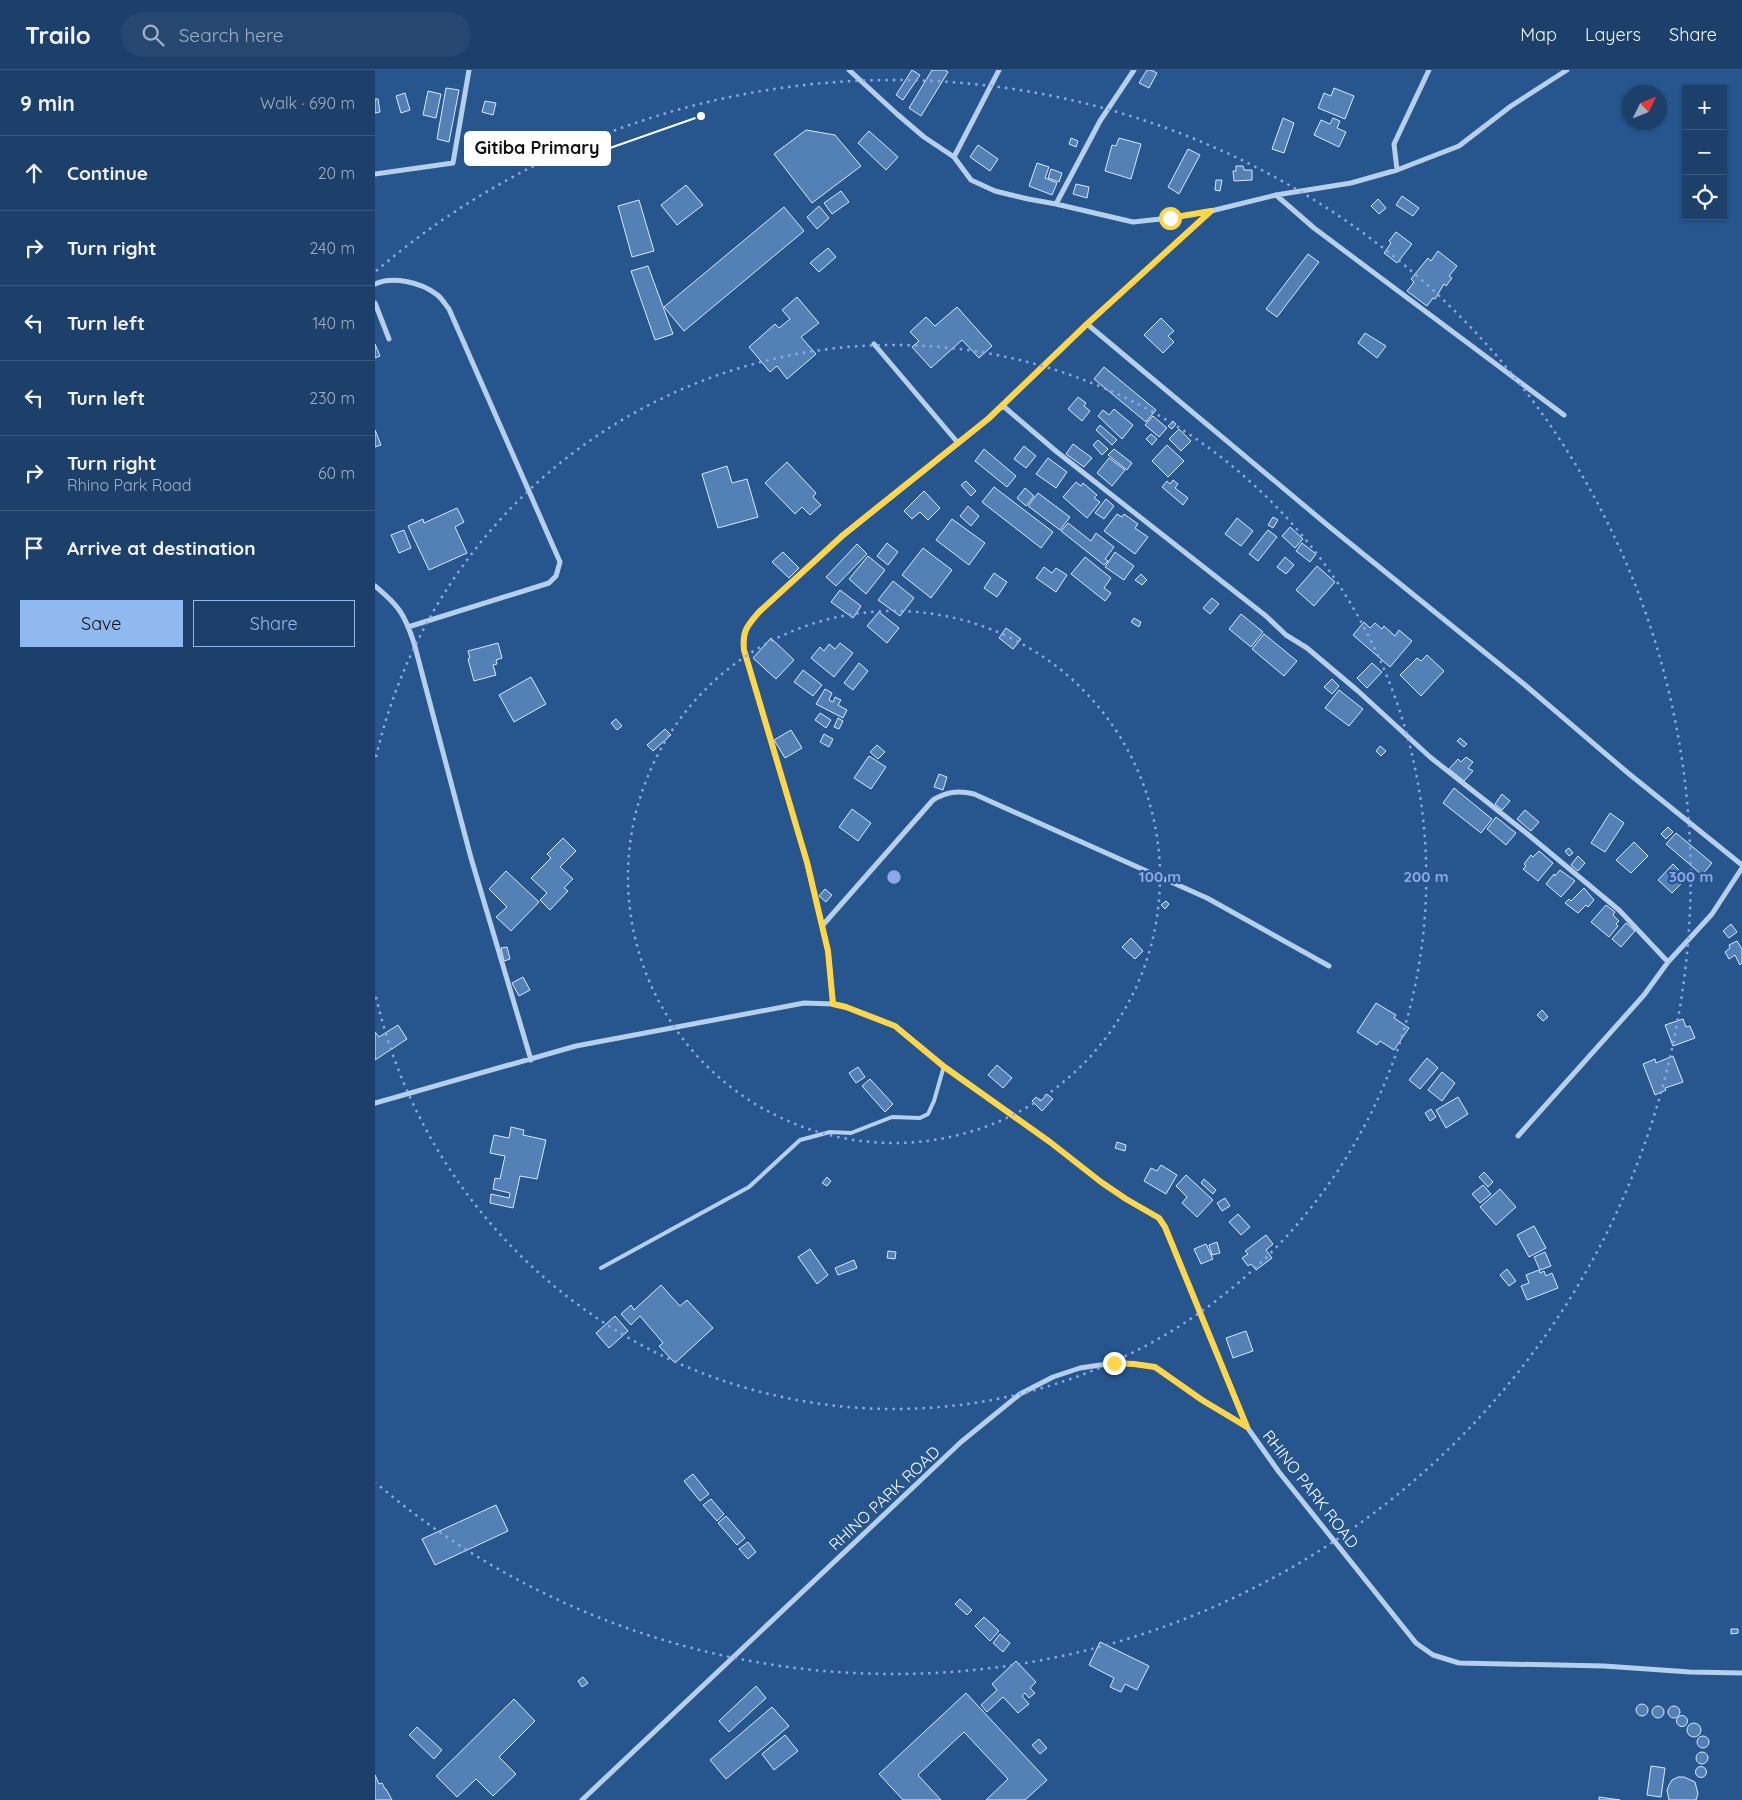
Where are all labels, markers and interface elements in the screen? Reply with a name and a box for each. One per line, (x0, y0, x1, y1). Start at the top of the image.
search box (121, 12, 471, 57)
text: Trailo (25, 20, 91, 50)
icon: search (139, 21, 167, 49)
text: Search here (179, 23, 284, 47)
text: Map (1520, 23, 1557, 46)
text: Layers (1585, 23, 1641, 46)
text: Share (1669, 23, 1717, 46)
north arrow (1622, 85, 1667, 130)
map controls (1682, 85, 1727, 220)
button: + (1682, 85, 1727, 130)
text: 9 min (20, 90, 75, 116)
text: Walk · 690 m (260, 93, 355, 113)
button: − (1682, 130, 1727, 175)
callout: Gitiba Primary (465, 132, 610, 165)
text: Gitiba Primary (474, 136, 600, 159)
icon: ahead (20, 159, 48, 187)
text: Continue (67, 161, 148, 185)
text: 20 m (318, 163, 355, 183)
button: locate (1682, 175, 1727, 220)
route start (1159, 207, 1182, 230)
icon: right (20, 234, 48, 262)
text: Turn right (67, 236, 156, 260)
text: 240 m (309, 238, 355, 258)
icon: left (20, 309, 48, 337)
text: Turn left (67, 311, 145, 335)
text: 140 m (312, 313, 355, 333)
icon: left (20, 384, 48, 412)
text: Turn left (67, 386, 145, 410)
text: 230 m (309, 388, 355, 408)
text: Turn right (67, 451, 156, 475)
icon: right (20, 459, 48, 487)
text: 60 m (318, 463, 355, 483)
text: Rhino Park Road (67, 475, 191, 495)
icon: arrive (20, 534, 48, 562)
text: Arrive at destination (67, 536, 256, 560)
button: Save (20, 600, 183, 647)
button: Share (193, 600, 355, 647)
text: 100 m (1139, 867, 1181, 886)
text: 200 m (1404, 867, 1449, 886)
text: 300 m (1669, 867, 1713, 886)
centre of rings (885, 868, 903, 886)
route end (1103, 1352, 1126, 1375)
street label: RHINO PARK ROAD (1259, 1426, 1363, 1552)
street label: RHINO PARK ROAD (824, 1441, 944, 1555)

